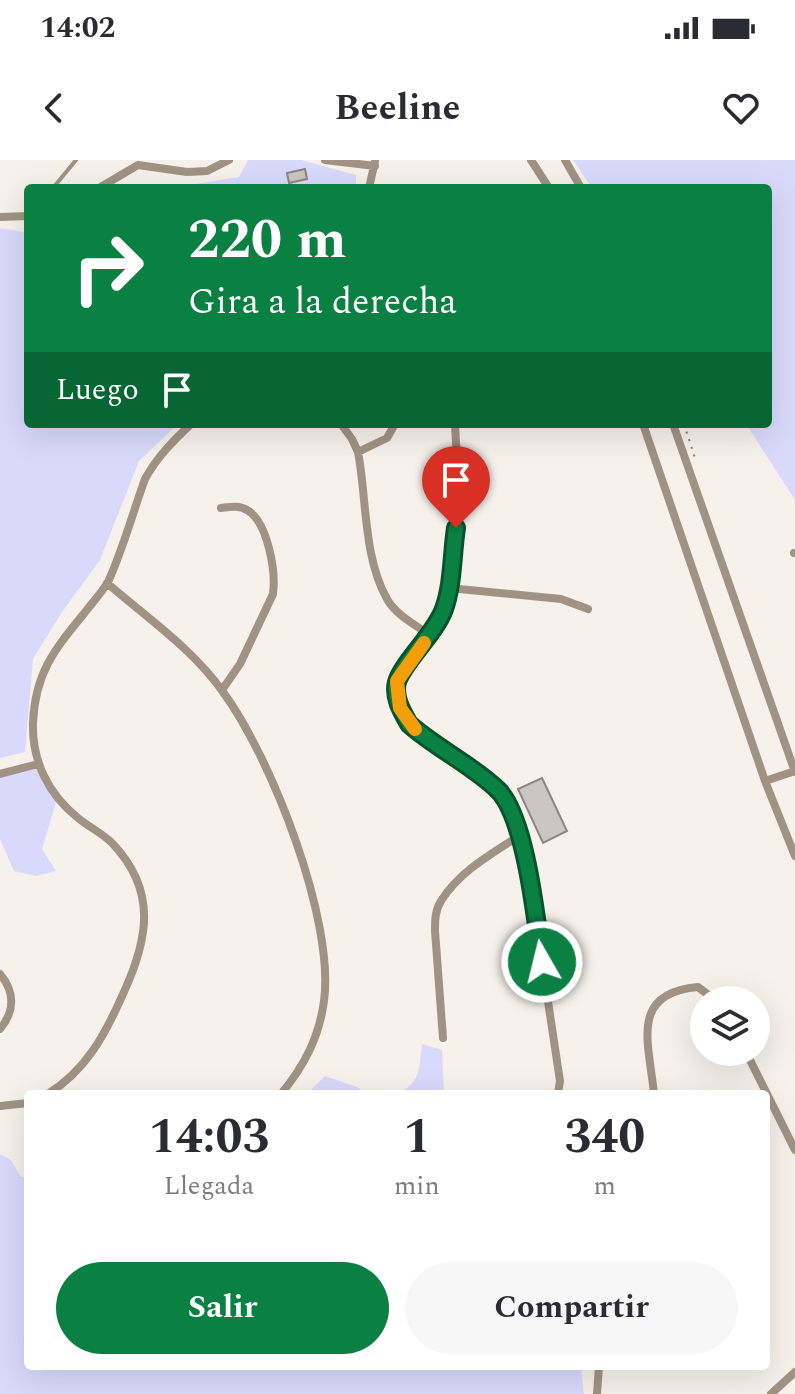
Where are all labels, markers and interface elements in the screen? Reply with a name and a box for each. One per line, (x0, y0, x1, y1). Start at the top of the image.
text: 14:02 (40, 5, 115, 51)
text: Beeline (335, 81, 460, 136)
icon: back (32, 86, 76, 130)
icon: heart (719, 86, 763, 130)
text: 220 m (188, 198, 347, 283)
icon: right (56, 216, 160, 320)
text: Gira a la derecha (188, 275, 457, 330)
text: Luego (56, 367, 139, 413)
icon: arrive (155, 368, 199, 412)
pin (422, 446, 490, 528)
icon: arrive (434, 458, 478, 502)
position arrow (500, 920, 584, 1004)
map controls (690, 986, 770, 1066)
button: layers (690, 986, 770, 1066)
text: 14:03 (149, 1101, 269, 1174)
text: 1 (403, 1101, 430, 1174)
text: 340 (564, 1101, 645, 1174)
text: Llegada (164, 1166, 254, 1206)
text: min (394, 1166, 440, 1206)
text: m (594, 1166, 616, 1206)
button: Salir (56, 1262, 389, 1354)
button: Compartir (405, 1262, 738, 1354)

